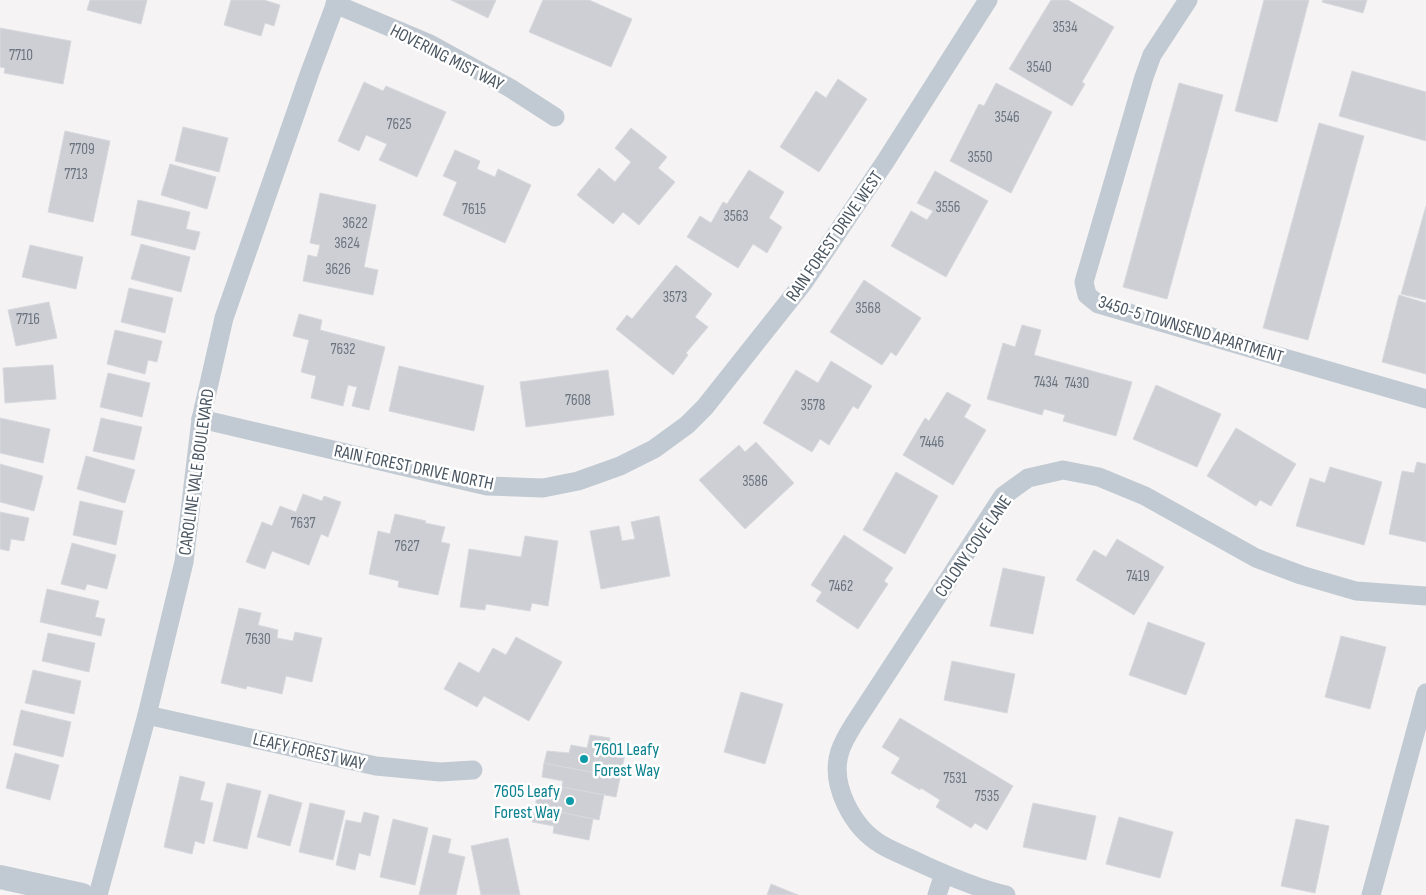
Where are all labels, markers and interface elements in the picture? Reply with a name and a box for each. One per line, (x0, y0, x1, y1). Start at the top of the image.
house number: 3534 (1053, 18, 1077, 37)
street label: HOVERING MIST WAY (387, 20, 507, 95)
house number: 7710 (9, 46, 33, 65)
house number: 3540 (1026, 58, 1052, 77)
house number: 3546 (994, 108, 1020, 127)
house number: 7625 (387, 115, 411, 134)
house number: 7709 (69, 140, 95, 159)
house number: 3550 (967, 148, 993, 167)
house number: 7713 (64, 165, 88, 184)
street label: RAIN FOREST DRIVE WEST (782, 167, 887, 305)
house number: 3556 (936, 198, 960, 217)
house number: 7615 (462, 200, 486, 219)
house number: 3563 (723, 207, 749, 226)
house number: 3622 (342, 214, 368, 233)
house number: 3624 (334, 234, 360, 253)
house number: 3626 (325, 260, 351, 279)
house number: 3573 (663, 288, 687, 307)
street label: 3450-5 TOWNSEND APARTMENT (1096, 291, 1286, 368)
house number: 3568 (855, 299, 881, 318)
house number: 7716 (16, 310, 40, 329)
house number: 7632 (330, 340, 356, 359)
house number: 7434 (1034, 373, 1058, 392)
house number: 7430 (1065, 374, 1089, 393)
street label: CAROLINE VALE BOULEVARD (174, 388, 219, 557)
house number: 7608 (565, 391, 591, 410)
house number: 3578 (801, 396, 825, 415)
house number: 7446 (920, 433, 944, 452)
street label: RAIN FOREST DRIVE NORTH (332, 440, 496, 495)
house number: 3586 (742, 472, 768, 491)
street label: COLONY COVE LANE (931, 491, 1016, 601)
house number: 7637 (291, 514, 315, 533)
house number: 7627 (395, 537, 419, 556)
house number: 7419 (1126, 567, 1150, 586)
house number: 7462 (829, 577, 853, 596)
house number: 7630 (245, 630, 271, 649)
street label: LEAFY FOREST WAY (251, 728, 367, 775)
place label: 7601 Leafy Forest Way (594, 739, 660, 781)
marker: 7601 Leafy Forest Way (578, 753, 590, 765)
house number: 7531 (943, 769, 968, 788)
place label: 7605 Leafy Forest Way (494, 781, 560, 823)
house number: 7535 (975, 787, 999, 806)
marker: 7605 Leafy Forest Way (564, 795, 576, 807)

